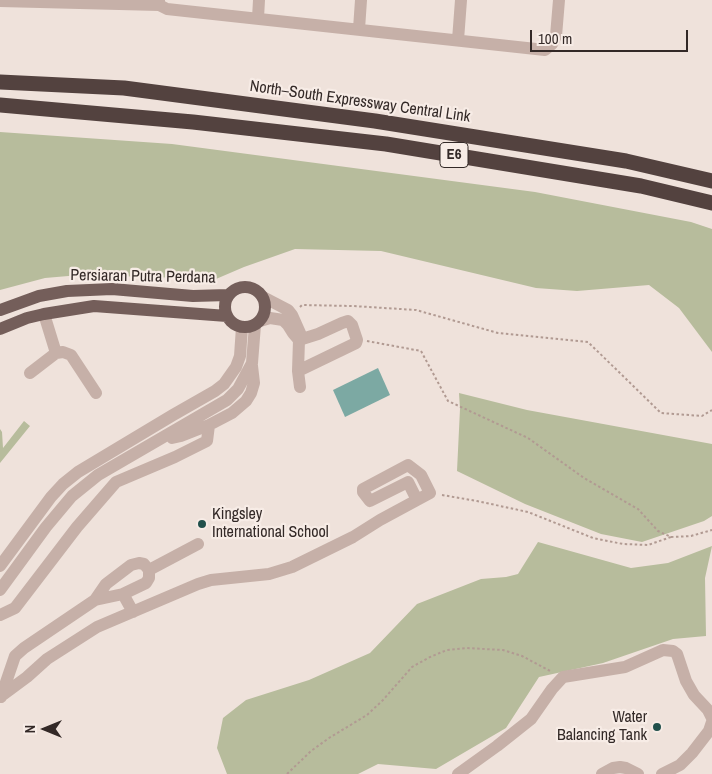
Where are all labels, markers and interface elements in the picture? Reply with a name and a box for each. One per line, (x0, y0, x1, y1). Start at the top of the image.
scale bar (532, 20, 690, 52)
text: 100 m (538, 28, 572, 49)
street label: North–South Expressway Central Link (249, 77, 471, 127)
road number: E6 (440, 142, 468, 168)
street label: Persiaran Putra Perdana (70, 266, 216, 288)
place label: Kingsley International School (212, 505, 329, 543)
marker: Kingsley International School (196, 518, 208, 530)
north arrow (20, 704, 70, 754)
place label: Water Balancing Tank (557, 708, 647, 746)
marker: Water Balancing Tank (651, 721, 663, 733)
text: N (21, 725, 39, 733)

